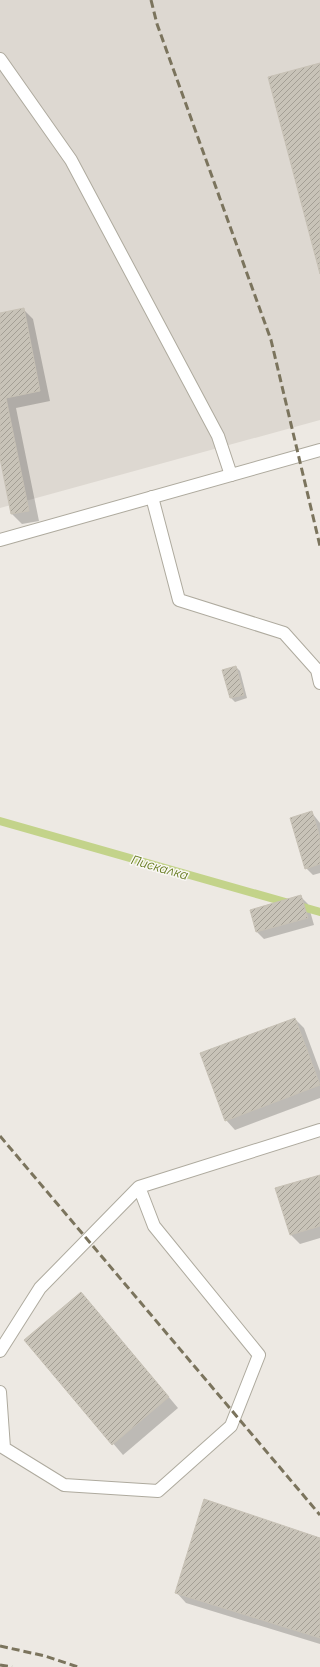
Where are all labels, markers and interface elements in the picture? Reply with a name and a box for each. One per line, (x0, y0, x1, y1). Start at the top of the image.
water label: Пискалка (130, 852, 190, 883)

